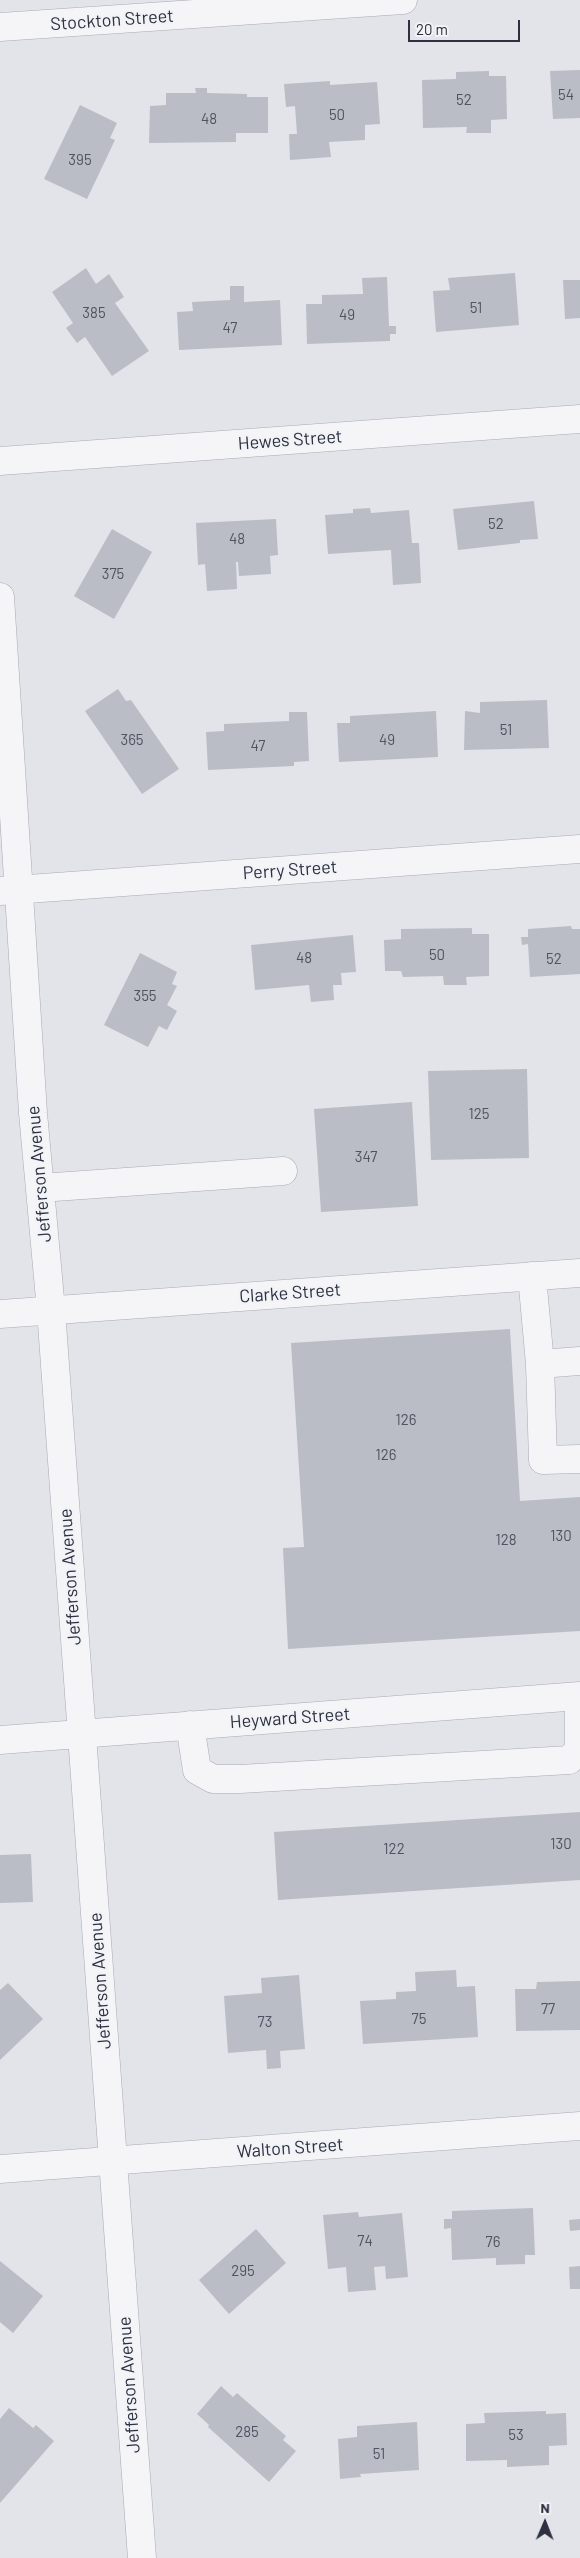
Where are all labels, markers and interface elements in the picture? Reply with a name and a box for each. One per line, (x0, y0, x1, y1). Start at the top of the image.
street label: Stockton Street (50, 5, 174, 35)
scale bar (410, 10, 522, 42)
text: 20 m (416, 20, 448, 38)
house number: 54 (558, 86, 574, 104)
house number: 52 (456, 91, 472, 109)
house number: 50 (329, 106, 345, 124)
house number: 48 (201, 110, 217, 128)
house number: 395 (68, 151, 92, 169)
house number: 51 (470, 299, 482, 317)
house number: 385 (82, 304, 106, 322)
house number: 49 (339, 306, 355, 324)
house number: 47 (223, 319, 237, 337)
street label: Hewes Street (237, 426, 343, 454)
house number: 52 (488, 515, 504, 533)
house number: 48 (229, 530, 245, 548)
house number: 375 (102, 565, 124, 583)
house number: 51 (500, 721, 512, 739)
house number: 365 (120, 731, 144, 749)
house number: 49 (379, 731, 395, 749)
house number: 47 (251, 737, 265, 755)
street label: Perry Street (242, 856, 338, 884)
house number: 50 (429, 946, 445, 964)
house number: 48 (296, 949, 312, 967)
house number: 52 (546, 950, 562, 968)
house number: 355 (133, 987, 157, 1005)
street label: Jefferson Avenue (22, 1105, 56, 1243)
house number: 125 (469, 1105, 489, 1123)
house number: 347 (355, 1148, 377, 1166)
street label: Clarke Street (238, 1279, 342, 1307)
house number: 126 (395, 1411, 417, 1429)
house number: 126 (375, 1446, 397, 1464)
street label: Jefferson Avenue (54, 1508, 86, 1646)
house number: 130 (550, 1527, 572, 1545)
house number: 128 (495, 1531, 517, 1549)
street label: Heyward Street (229, 1703, 351, 1733)
house number: 130 (550, 1835, 572, 1853)
house number: 122 (383, 1840, 405, 1858)
street label: Jefferson Avenue (84, 1912, 116, 2050)
house number: 77 (541, 2000, 555, 2018)
house number: 75 (412, 2010, 426, 2028)
house number: 73 (258, 2013, 272, 2031)
street label: Walton Street (236, 2134, 344, 2162)
house number: 74 (357, 2232, 373, 2250)
house number: 76 (486, 2233, 500, 2251)
house number: 295 (231, 2262, 255, 2280)
street label: Jefferson Avenue (113, 2316, 145, 2454)
house number: 285 (235, 2423, 259, 2441)
house number: 53 (508, 2426, 524, 2444)
house number: 51 (373, 2445, 385, 2463)
north arrow (520, 2498, 570, 2548)
text: N (540, 2499, 550, 2516)

